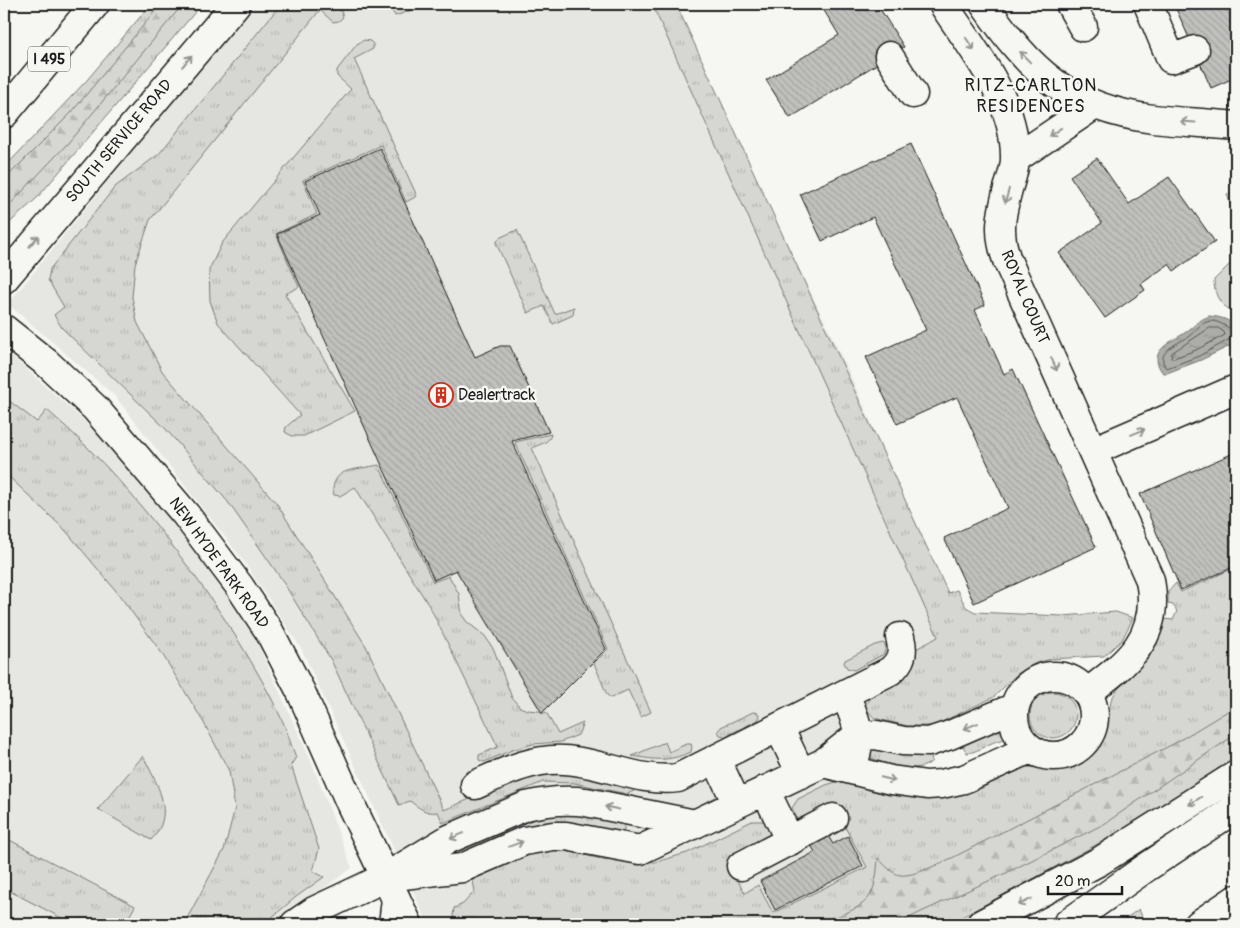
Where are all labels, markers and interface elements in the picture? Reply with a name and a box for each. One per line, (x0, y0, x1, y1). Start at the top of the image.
one-way arrow (965, 37, 975, 51)
road number: I 495 (28, 46, 70, 72)
one-way arrow (1019, 51, 1031, 64)
one-way arrow (181, 55, 192, 68)
district label: RITZ-CARLTON RESIDENCES (965, 74, 1097, 118)
street label: SOUTH SERVICE ROAD (61, 75, 177, 207)
one-way arrow (1180, 117, 1196, 126)
one-way arrow (1048, 127, 1062, 137)
one-way arrow (1001, 187, 1011, 203)
one-way arrow (29, 235, 40, 248)
street label: ROYAL COURT (996, 247, 1054, 347)
one-way arrow (1049, 356, 1059, 371)
building icon: Dealertrack (428, 382, 454, 408)
place label: Dealertrack (458, 385, 535, 405)
one-way arrow (1130, 427, 1145, 436)
street label: NEW HYDE PARK ROAD (165, 494, 273, 632)
one-way arrow (964, 722, 979, 732)
one-way arrow (879, 775, 895, 784)
one-way arrow (1188, 796, 1202, 807)
one-way arrow (605, 802, 621, 812)
one-way arrow (450, 831, 465, 841)
one-way arrow (508, 839, 523, 848)
scale bar (1048, 863, 1121, 895)
text: 20 m (1055, 872, 1090, 891)
one-way arrow (1018, 898, 1033, 907)

